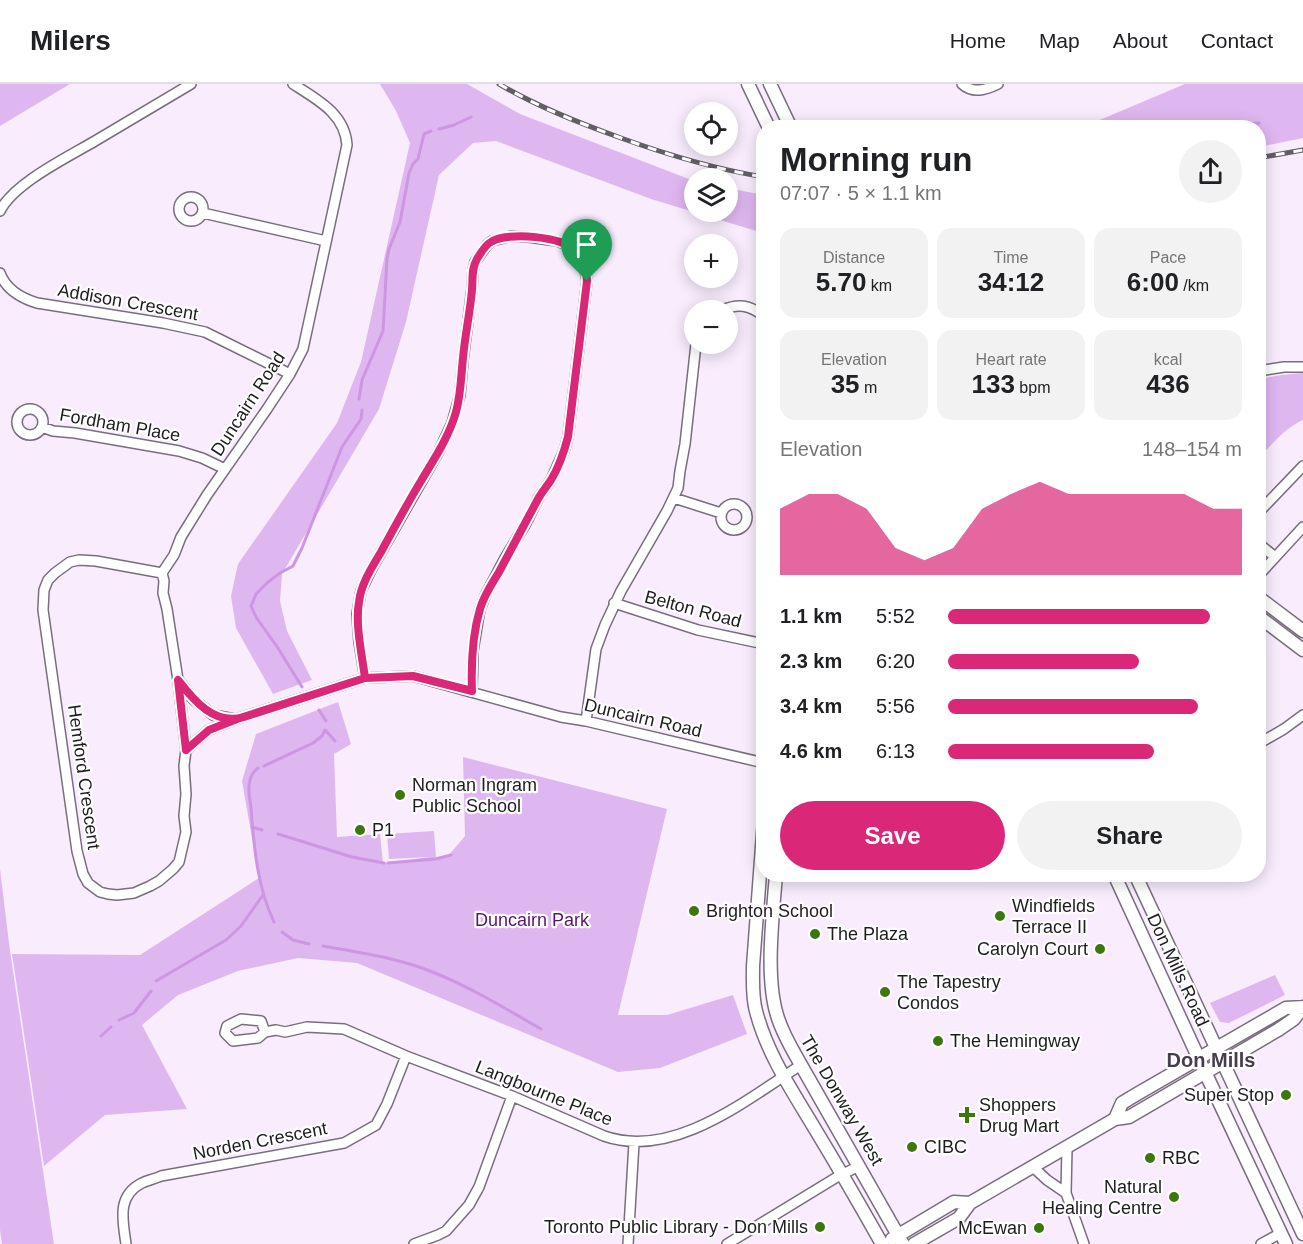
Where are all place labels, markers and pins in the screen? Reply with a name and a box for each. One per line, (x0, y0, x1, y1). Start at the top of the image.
pin (561, 219, 612, 281)
place label: Norman Ingram Public School (412, 775, 537, 816)
marker: Norman Ingram Public School (393, 788, 407, 802)
place label: P1 (372, 820, 394, 840)
marker: P1 (353, 823, 367, 837)
place label: Windfields Terrace II (1012, 896, 1095, 937)
place label: Brighton School (706, 901, 833, 921)
marker: Brighton School (687, 904, 701, 918)
marker: Windfields Terrace II (993, 909, 1007, 923)
place label: The Plaza (827, 924, 909, 944)
marker: The Plaza (808, 927, 822, 941)
place label: Carolyn Court (977, 939, 1088, 959)
marker: Carolyn Court (1093, 942, 1107, 956)
place label: The Tapestry Condos (897, 972, 1001, 1013)
marker: The Tapestry Condos (878, 985, 892, 999)
place label: The Hemingway (950, 1031, 1080, 1051)
marker: The Hemingway (931, 1034, 945, 1048)
place label: Super Stop (1184, 1085, 1274, 1105)
marker: Super Stop (1279, 1088, 1293, 1102)
place label: Shoppers Drug Mart (979, 1095, 1059, 1136)
marker: Shoppers Drug Mart (960, 1108, 974, 1122)
place label: CIBC (924, 1137, 967, 1157)
marker: CIBC (905, 1140, 919, 1154)
place label: RBC (1162, 1148, 1200, 1168)
marker: RBC (1143, 1151, 1157, 1165)
place label: Natural Healing Centre (1042, 1177, 1162, 1218)
marker: Natural Healing Centre (1167, 1190, 1181, 1204)
place label: Toronto Public Library - Don Mills (544, 1217, 808, 1237)
place label: McEwan (958, 1218, 1027, 1238)
marker: Toronto Public Library - Don Mills (813, 1220, 827, 1234)
marker: McEwan (1032, 1221, 1046, 1235)

